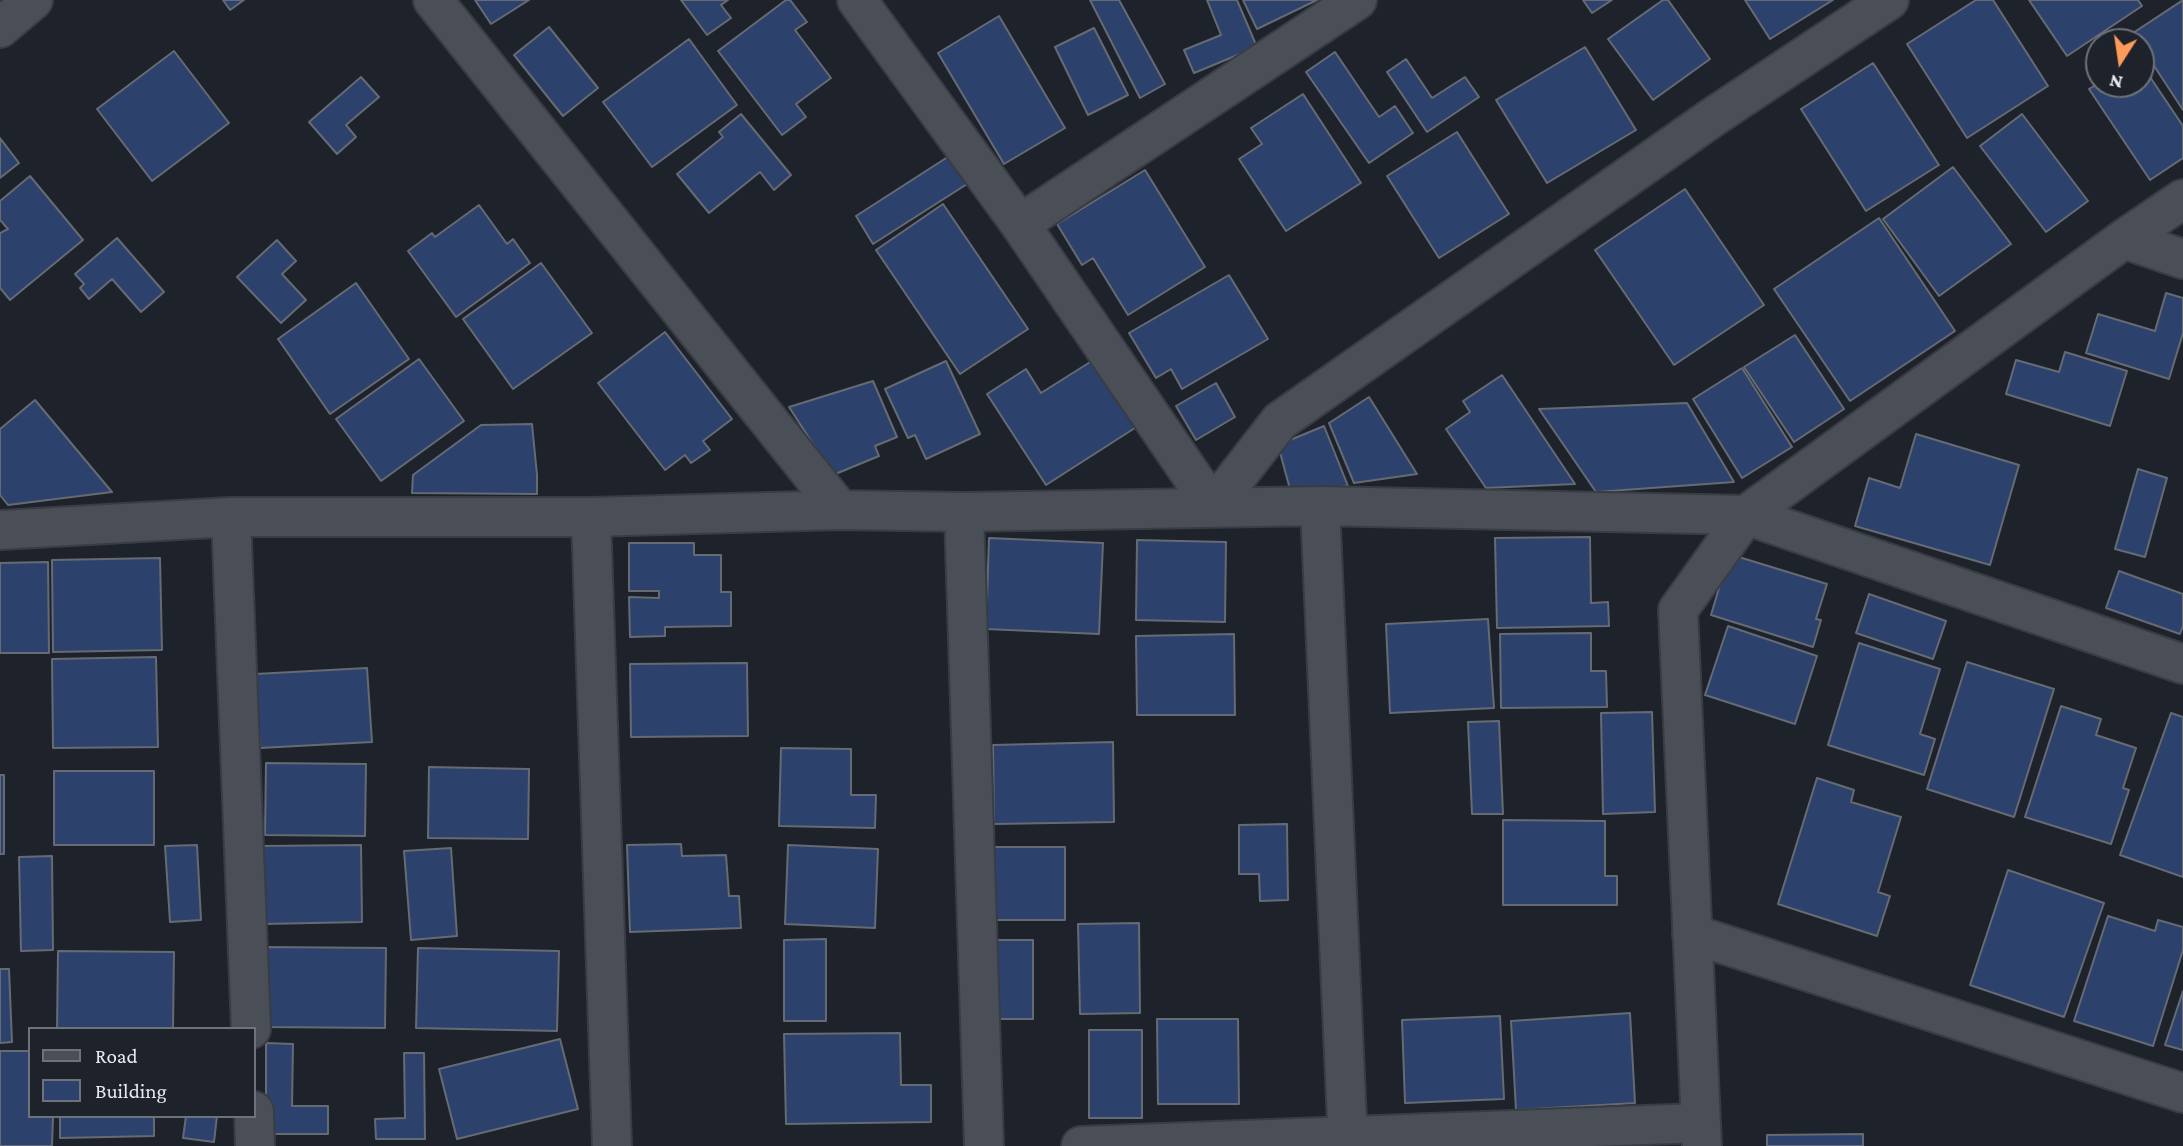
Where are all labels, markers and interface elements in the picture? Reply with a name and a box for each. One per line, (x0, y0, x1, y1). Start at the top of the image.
north arrow (2085, 28, 2155, 98)
text: N (2107, 70, 2124, 94)
legend (28, 1027, 256, 1118)
text: Road (95, 1044, 138, 1068)
text: Building (95, 1079, 167, 1103)

